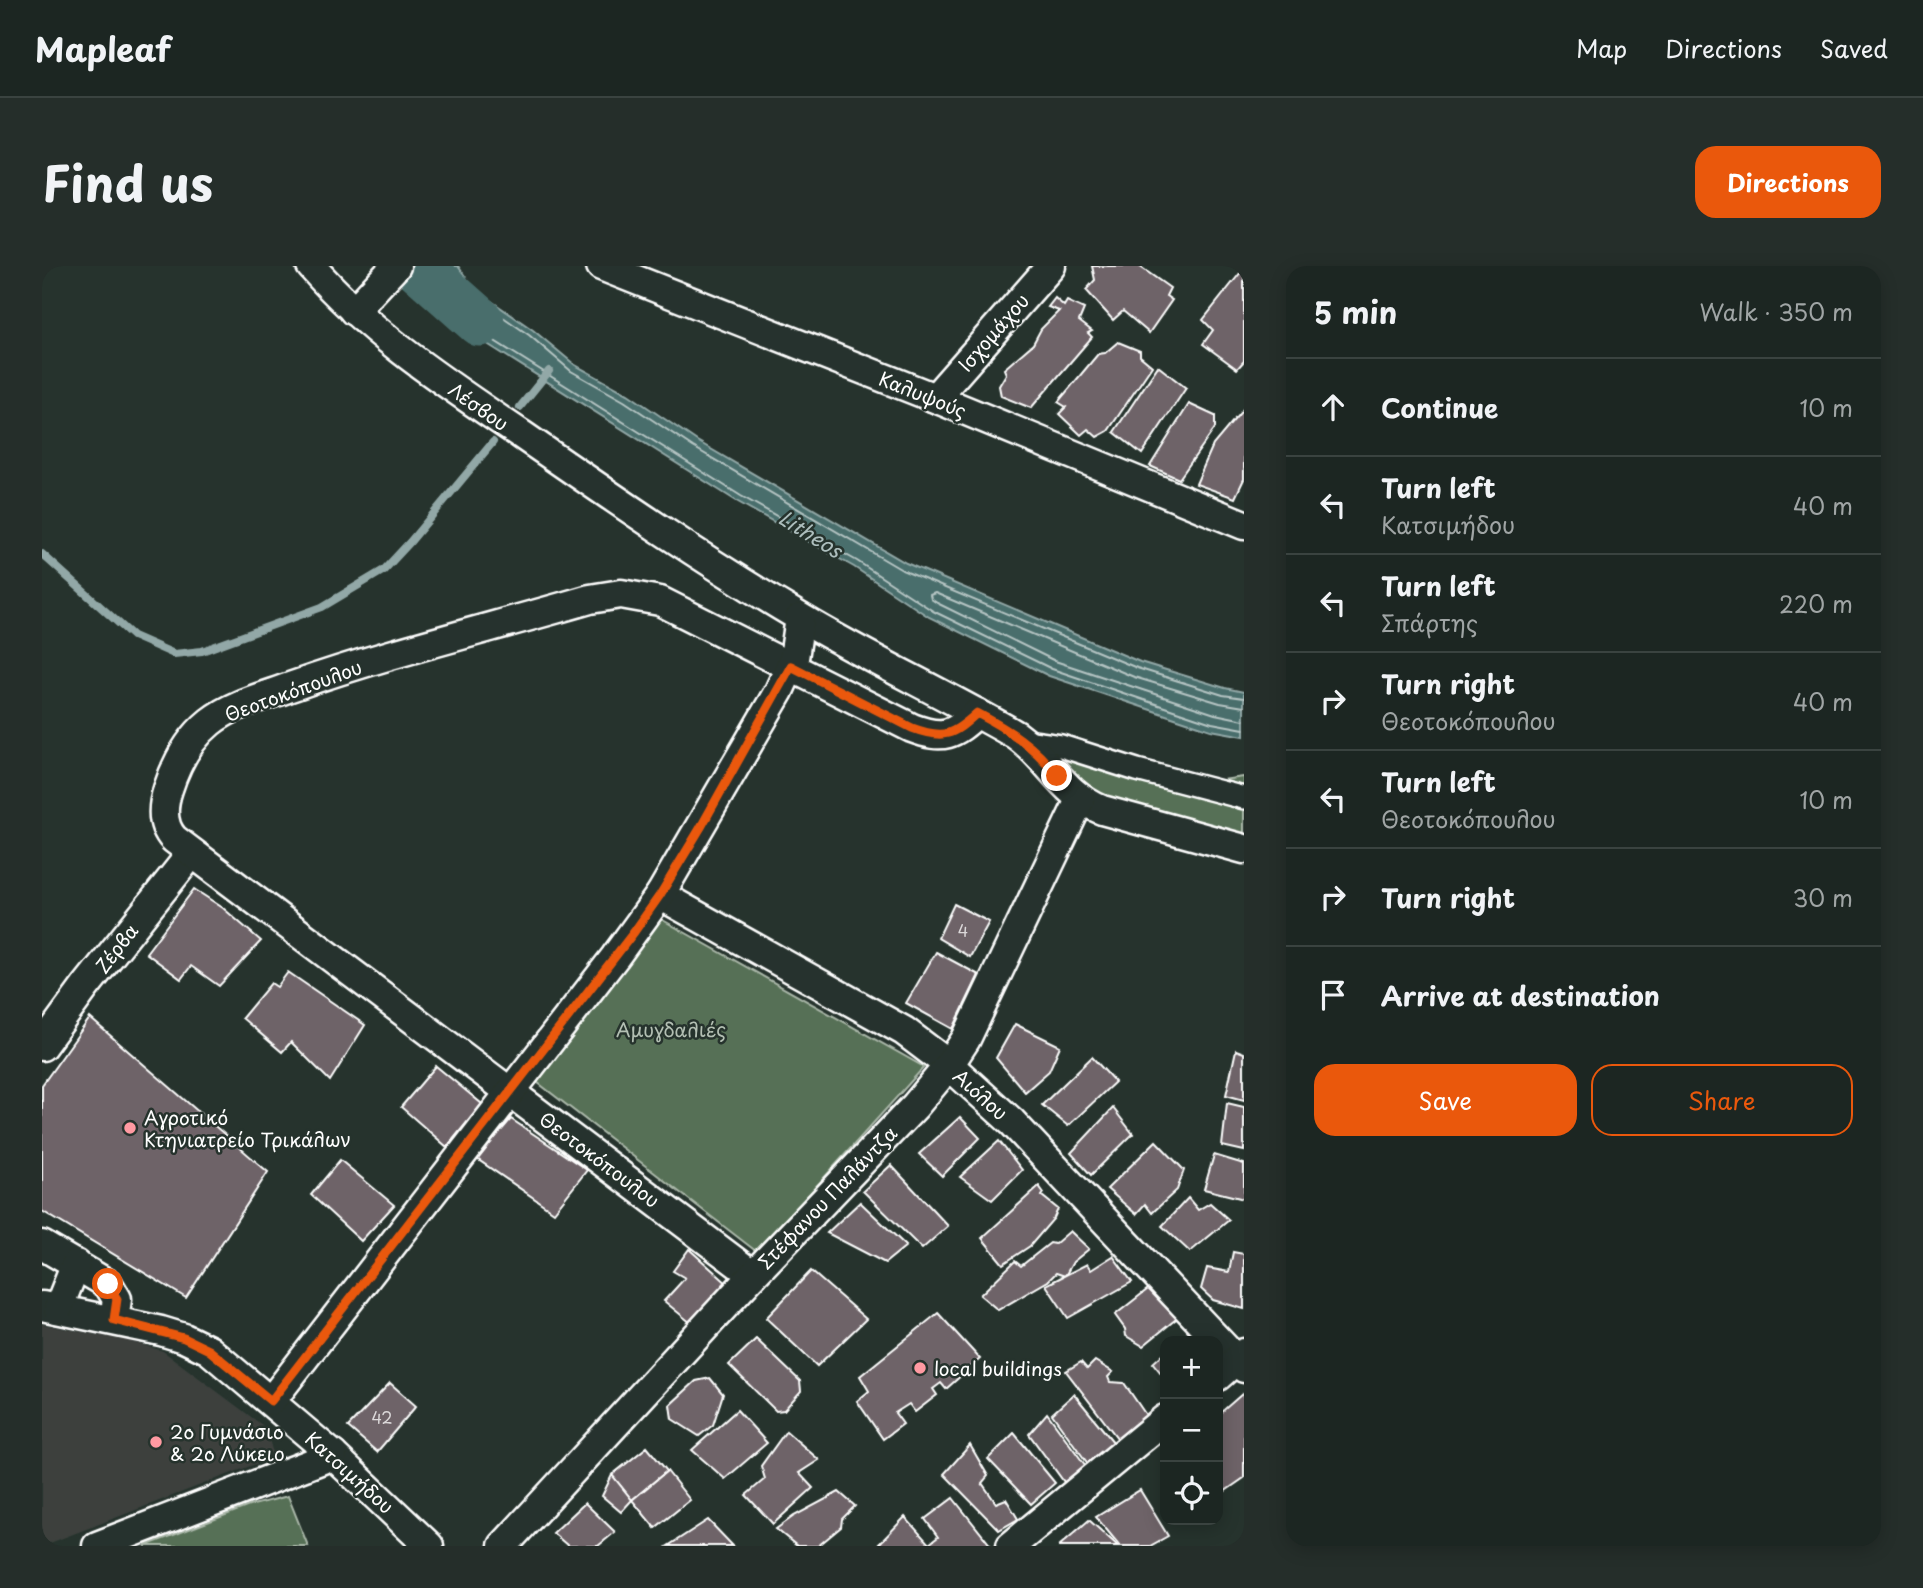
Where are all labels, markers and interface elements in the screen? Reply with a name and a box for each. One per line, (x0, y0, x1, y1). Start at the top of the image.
text: Mapleaf (35, 23, 171, 73)
text: Map (1576, 30, 1627, 66)
text: Directions (1665, 30, 1782, 66)
text: Saved (1820, 30, 1888, 66)
text: Find us (42, 145, 213, 219)
button: Directions (1695, 146, 1881, 218)
street label: Ισχομάχου (951, 287, 1035, 377)
text: 5 min (1314, 289, 1397, 334)
text: Walk · 350 m (1700, 294, 1853, 329)
street label: Καλυψούς (875, 364, 971, 424)
street label: Λέσβου (443, 375, 515, 437)
icon: ahead (1314, 388, 1352, 426)
text: Continue (1381, 388, 1498, 427)
text: 10 m (1799, 390, 1853, 425)
text: Turn left (1381, 468, 1496, 507)
icon: left (1314, 486, 1352, 524)
text: 40 m (1793, 488, 1853, 523)
water label: Litheos (773, 501, 851, 566)
text: Κατσιμήδου (1381, 507, 1515, 542)
text: Turn left (1381, 566, 1496, 605)
icon: left (1314, 584, 1352, 622)
text: 220 m (1779, 586, 1853, 621)
text: Σπάρτης (1381, 605, 1478, 640)
street label: Θεοτοκόπουλου (220, 652, 366, 728)
text: Turn right (1381, 664, 1515, 703)
icon: right (1314, 682, 1352, 720)
text: 40 m (1793, 684, 1853, 719)
text: Θεοτοκόπουλου (1381, 703, 1556, 738)
route end (1041, 760, 1072, 791)
text: Turn left (1381, 762, 1496, 801)
icon: left (1314, 780, 1352, 818)
text: 10 m (1799, 782, 1853, 817)
text: Θεοτοκόπουλου (1381, 801, 1556, 836)
icon: right (1314, 878, 1352, 916)
text: Turn right (1381, 878, 1515, 917)
text: 30 m (1792, 880, 1853, 915)
street label: Ζέρβα (88, 917, 144, 979)
house number: 4 (958, 918, 968, 942)
icon: arrive (1314, 976, 1352, 1014)
text: Arrive at destination (1381, 976, 1660, 1015)
park label: Αμυγδαλιές (616, 1015, 726, 1043)
street label: Αιόλου (948, 1062, 1014, 1126)
button: Save (1314, 1064, 1577, 1136)
button: Share (1591, 1064, 1853, 1136)
place label: Αγροτικό Κτηνιατρείο Τρικάλων (144, 1103, 351, 1153)
street label: Θεοτοκόπουλου (534, 1104, 666, 1214)
street label: Στέφανου Παλάντζα (751, 1119, 903, 1275)
marker: Αγροτικό Κτηνιατρείο Τρικάλων (122, 1120, 138, 1136)
route start (92, 1268, 123, 1299)
map controls (1160, 1336, 1223, 1525)
button: + (1160, 1336, 1223, 1399)
place label: local buildings (934, 1354, 1062, 1382)
marker: local buildings (912, 1360, 928, 1376)
button: − (1160, 1399, 1223, 1462)
house number: 42 (371, 1405, 393, 1429)
place label: 2ο Γυμνάσιο & 2ο Λύκειο (170, 1417, 285, 1467)
street label: Κατσιμήδου (299, 1425, 401, 1519)
marker: 2ο Γυμνάσιο & 2ο Λύκειο (148, 1434, 164, 1450)
button: locate (1160, 1462, 1223, 1525)

